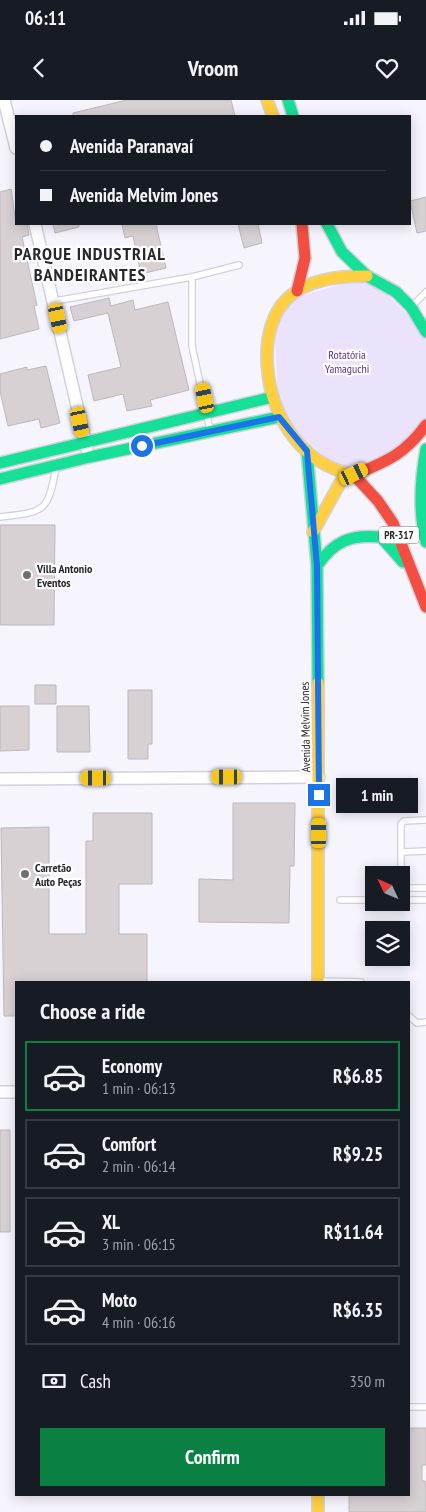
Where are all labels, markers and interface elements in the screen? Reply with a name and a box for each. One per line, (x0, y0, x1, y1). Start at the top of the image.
text: 06:11 (25, 6, 66, 30)
icon: back (25, 54, 53, 82)
text: Vroom (188, 54, 238, 82)
icon: heart (373, 54, 401, 82)
text: Avenida Paranavaí (70, 134, 193, 158)
text: Avenida Melvim Jones (70, 183, 218, 207)
district label: PARQUE INDUSTRIAL BANDEIRANTES (14, 242, 166, 286)
car (47, 302, 68, 334)
park label: Rotatória Yamaguchi (325, 347, 369, 376)
car (194, 382, 215, 414)
car (69, 406, 90, 438)
route start (131, 435, 153, 457)
car (337, 461, 370, 487)
road number: PR-317 (379, 526, 419, 544)
place label: Villa Antonio Eventos (36, 561, 93, 590)
marker: Villa Antonio Eventos (21, 569, 33, 581)
street label: Avenida Melvim Jones (297, 682, 313, 772)
car (212, 770, 242, 785)
car (81, 771, 111, 786)
callout: 1 min (336, 778, 419, 812)
route end (308, 784, 330, 806)
text: 1 min (361, 785, 393, 805)
car (311, 818, 326, 848)
place label: Carretão Auto Peças (34, 860, 82, 889)
north arrow (365, 866, 410, 911)
map controls (365, 866, 410, 966)
marker: Carretão Auto Peças (19, 868, 31, 880)
button: layers (365, 921, 410, 966)
text: Choose a ride (40, 997, 145, 1025)
icon: car (42, 1054, 87, 1099)
text: Economy (102, 1054, 162, 1078)
text: R$6.85 (333, 1064, 383, 1088)
text: 1 min · 06:13 (102, 1078, 176, 1098)
icon: car (42, 1132, 87, 1177)
text: Comfort (102, 1132, 156, 1156)
text: R$9.25 (333, 1142, 383, 1166)
text: 2 min · 06:14 (102, 1156, 176, 1176)
icon: car (42, 1210, 87, 1255)
text: XL (102, 1210, 120, 1234)
text: R$11.64 (324, 1220, 383, 1244)
text: 3 min · 06:15 (102, 1234, 176, 1254)
icon: car (42, 1288, 87, 1333)
text: Moto (102, 1288, 137, 1312)
text: R$6.35 (333, 1298, 383, 1322)
text: 4 min · 06:16 (102, 1312, 176, 1332)
icon: cash (40, 1367, 68, 1395)
text: Cash (80, 1369, 111, 1393)
text: 350 m (350, 1371, 385, 1391)
button: Confirm (40, 1428, 385, 1486)

